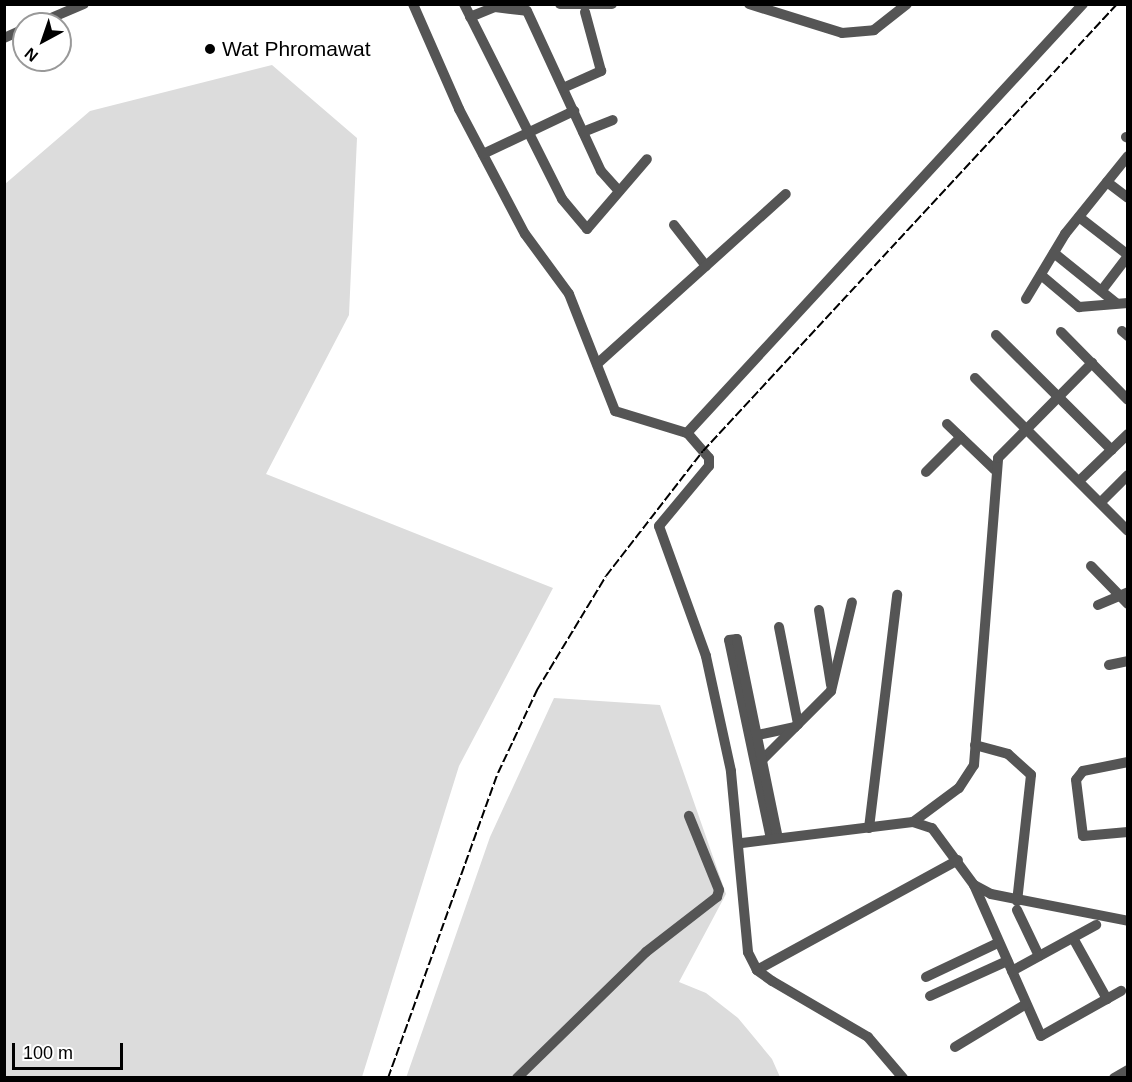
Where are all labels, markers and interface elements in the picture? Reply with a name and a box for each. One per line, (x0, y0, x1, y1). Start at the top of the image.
north arrow (12, 12, 72, 72)
place label: Wat Phromawat (222, 36, 371, 62)
marker: Wat Phromawat (203, 42, 217, 56)
text: N (22, 44, 41, 65)
scale bar (15, 1031, 126, 1069)
text: 100 m (23, 1043, 73, 1063)

